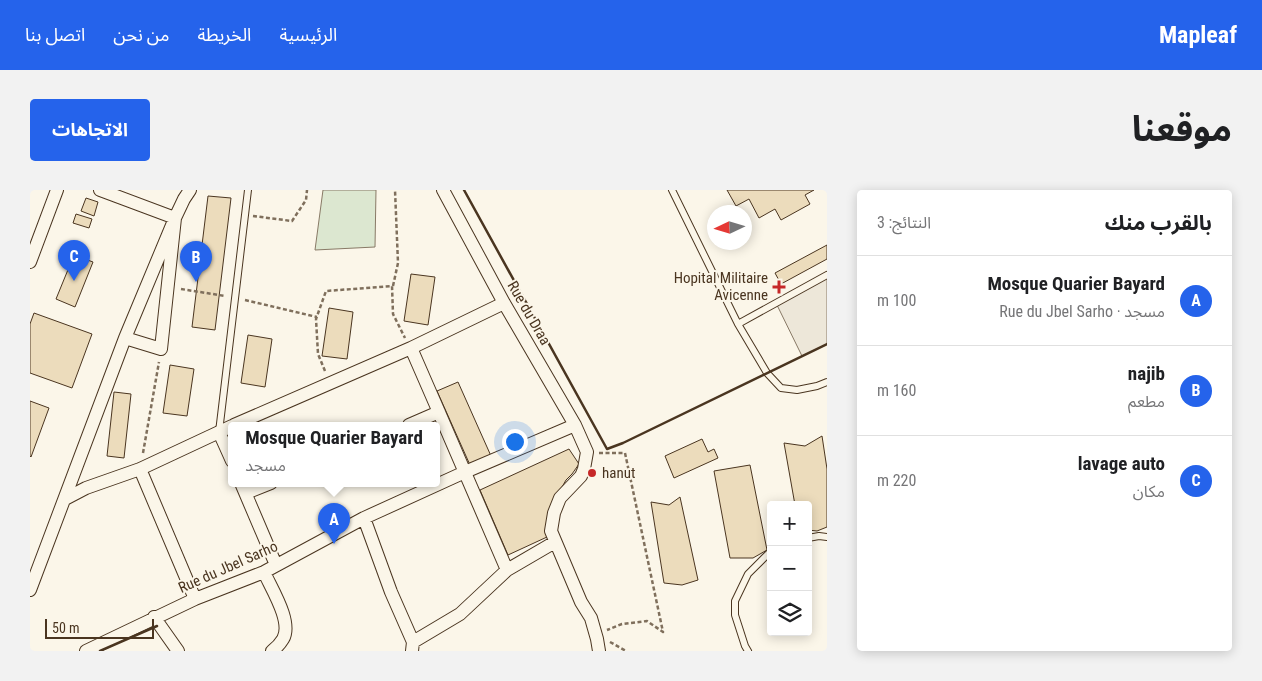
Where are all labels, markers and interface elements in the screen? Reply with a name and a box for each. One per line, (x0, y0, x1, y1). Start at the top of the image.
text: Mapleaf (1159, 21, 1237, 49)
text: اتصل بنا (25, 24, 85, 45)
text: من نحن (113, 24, 169, 45)
text: الخريطة (197, 24, 251, 45)
text: الرئيسية (279, 24, 337, 45)
button: الاتجاهات (30, 99, 150, 161)
text: موقعنا (1132, 109, 1232, 150)
north arrow (707, 205, 752, 250)
text: بالقرب منك (1105, 211, 1212, 235)
text: النتائج: 3 (877, 213, 931, 232)
pin: C (58, 240, 90, 281)
pin: B (180, 241, 212, 282)
place label: Hopital Militaire Avicenne (674, 269, 768, 304)
text: Mosque Quarier Bayard (987, 272, 1165, 295)
street label: Rue du Draa (503, 278, 555, 348)
marker: Hopital Militaire Avicenne (772, 280, 786, 294)
text: 100 m (877, 291, 916, 310)
text: A (1191, 291, 1201, 310)
text: مسجد · Rue du Jbel Sarho (999, 302, 1165, 321)
text: najib (1128, 362, 1165, 385)
text: 160 m (877, 381, 916, 400)
text: B (1192, 381, 1201, 400)
text: مطعم (1128, 392, 1165, 411)
popup (228, 422, 440, 487)
text: Mosque Quarier Bayard (245, 426, 423, 449)
your location (502, 429, 528, 455)
text: lavage auto (1078, 452, 1165, 475)
text: مسجد (245, 456, 286, 475)
place label: hanut (602, 464, 635, 482)
marker: hanut (586, 467, 598, 479)
text: 220 m (877, 471, 916, 490)
text: C (1191, 471, 1201, 490)
text: مكان (1133, 482, 1165, 501)
map controls (767, 501, 812, 636)
button: + (767, 501, 812, 546)
pin: A (318, 503, 350, 544)
street label: Rue du Jbel Sarho (176, 537, 280, 597)
button: − (767, 546, 812, 591)
button: layers (767, 591, 812, 636)
scale bar (45, 616, 154, 639)
text: 50 m (52, 620, 80, 636)

